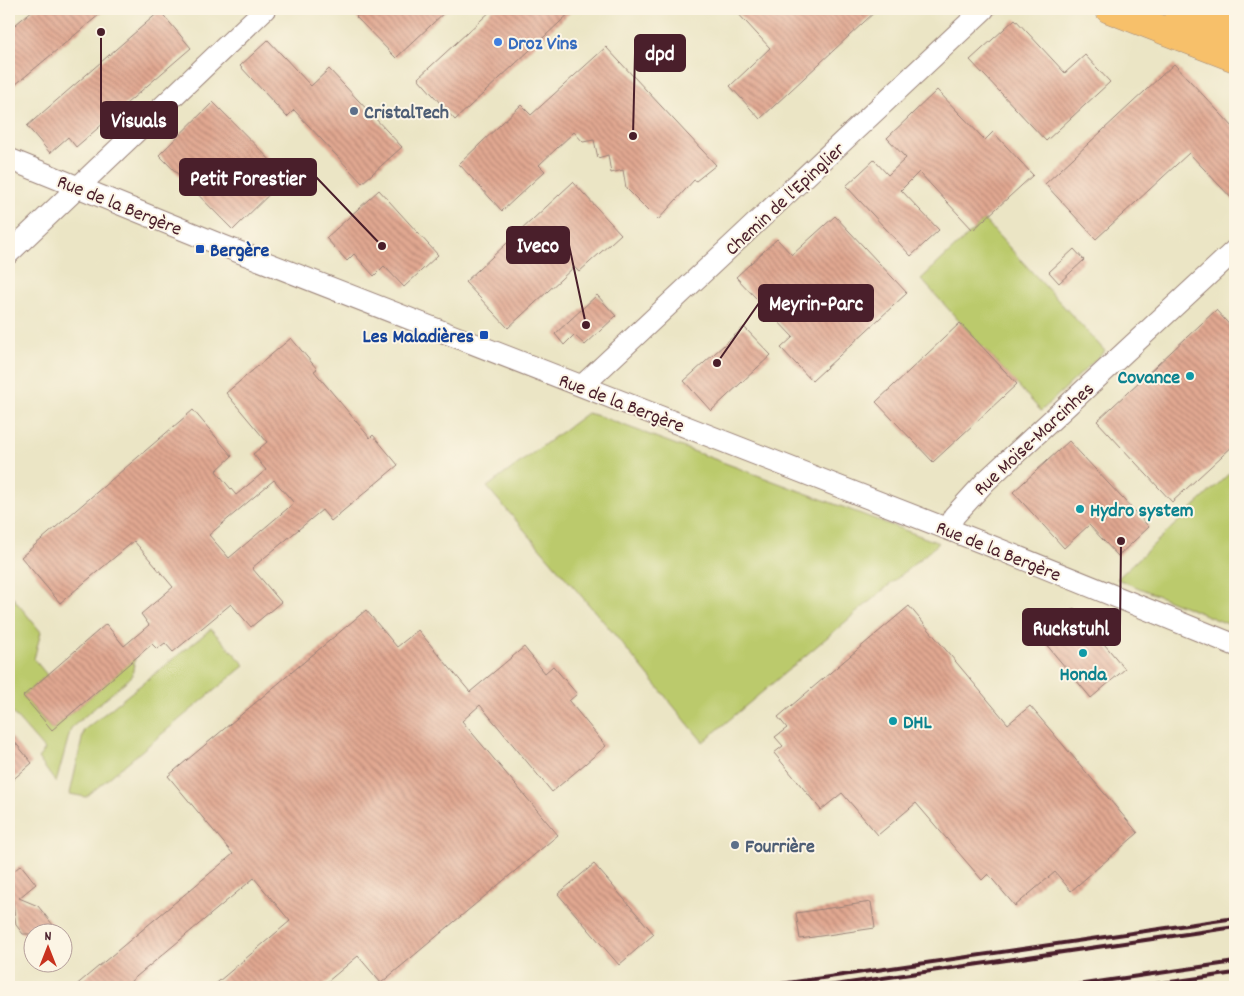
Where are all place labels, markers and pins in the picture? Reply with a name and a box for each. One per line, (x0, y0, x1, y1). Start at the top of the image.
place label: Droz Vins (508, 31, 578, 59)
callout: dpd (635, 35, 685, 71)
marker: Droz Vins (492, 36, 504, 48)
place label: CristalTech (364, 100, 449, 128)
callout: Visuals (101, 102, 177, 138)
marker: CristalTech (348, 105, 360, 117)
callout: Petit Forestier (180, 159, 316, 195)
callout: Iveco (507, 227, 569, 263)
place label: Bergère (210, 238, 269, 266)
marker: Bergère (194, 243, 206, 255)
callout: Meyrin-Parc (759, 285, 873, 321)
place label: Les Maladières (362, 324, 474, 352)
marker: Les Maladières (478, 329, 490, 341)
place label: Covance (1117, 365, 1180, 393)
marker: Covance (1184, 370, 1196, 382)
place label: Hydro system (1090, 498, 1194, 526)
marker: Hydro system (1074, 503, 1086, 515)
callout: Ruckstuhl (1023, 609, 1120, 645)
marker: Honda (1077, 647, 1089, 659)
place label: Honda (1059, 662, 1107, 690)
place label: DHL (903, 710, 933, 738)
marker: DHL (887, 715, 899, 727)
place label: Fourrière (745, 834, 815, 862)
marker: Fourrière (729, 839, 741, 851)

